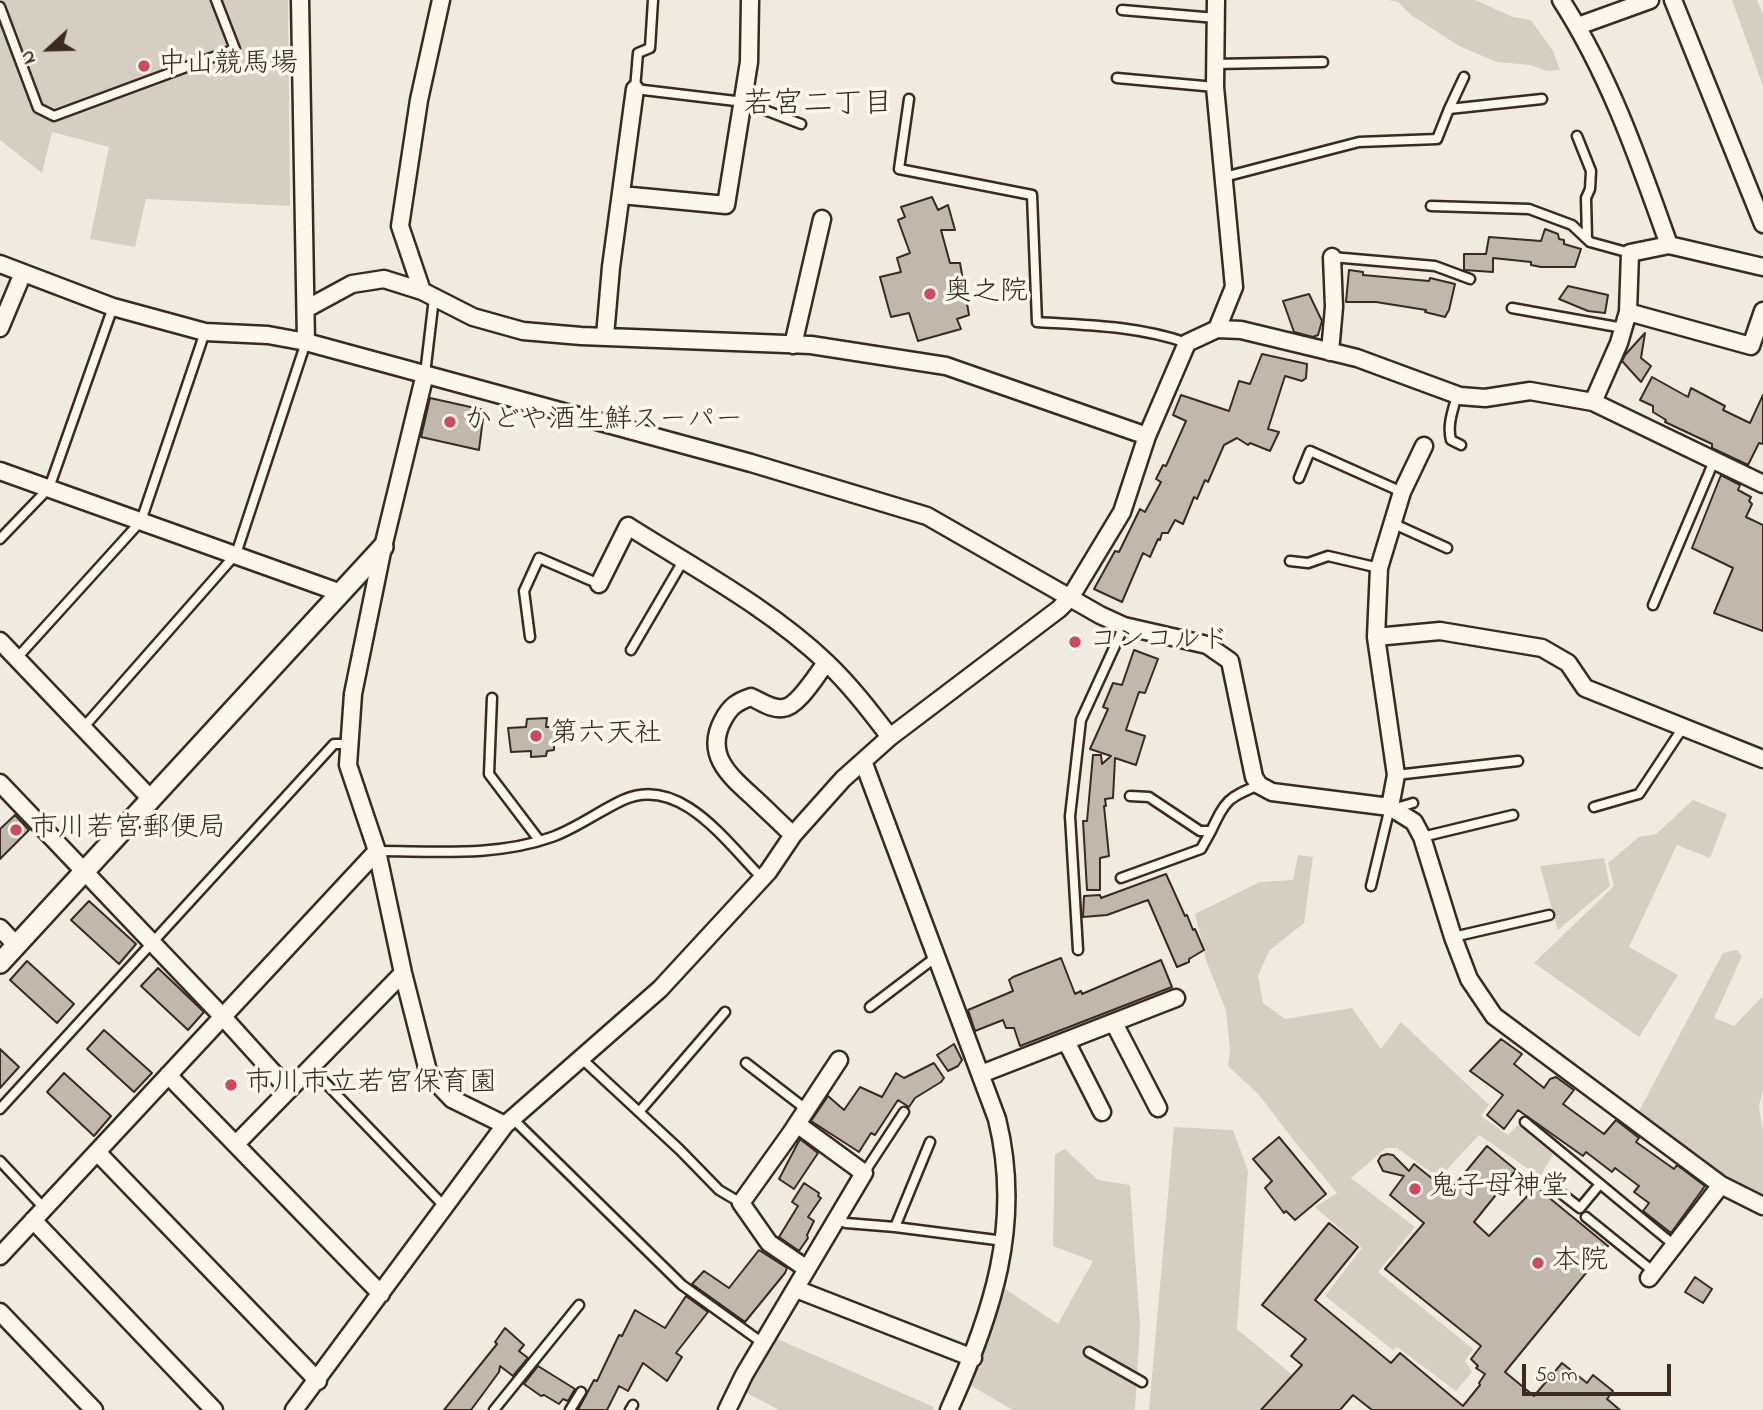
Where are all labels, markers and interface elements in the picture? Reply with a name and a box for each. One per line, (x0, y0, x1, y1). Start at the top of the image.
north arrow (14, 14, 84, 84)
text: N (14, 46, 44, 68)
place label: 中山競馬場 (158, 49, 298, 83)
marker: 中山競馬場 (136, 58, 152, 74)
district label: 若宮二丁目 (743, 89, 893, 125)
place label: 奥之院 (944, 277, 1028, 311)
marker: 奥之院 (922, 286, 938, 302)
place label: かどや酒生鮮スーパー (464, 405, 743, 439)
marker: かどや酒生鮮スーパー (442, 414, 458, 430)
place label: コンコルド (1089, 625, 1229, 659)
marker: コンコルド (1067, 634, 1083, 650)
place label: 第六天社 (550, 719, 662, 753)
marker: 第六天社 (528, 728, 544, 744)
place label: 市川若宮郵便局 (30, 813, 226, 847)
marker: 市川若宮郵便局 (8, 822, 24, 838)
place label: 市川市立若宮保育園 (245, 1068, 497, 1102)
marker: 市川市立若宮保育園 (223, 1077, 239, 1093)
place label: 鬼子母神堂 (1429, 1172, 1569, 1206)
marker: 鬼子母神堂 (1407, 1181, 1423, 1197)
place label: 本院 (1552, 1246, 1608, 1280)
marker: 本院 (1530, 1255, 1546, 1271)
scale bar (1525, 1350, 1674, 1394)
text: 50 m (1535, 1361, 1578, 1391)

